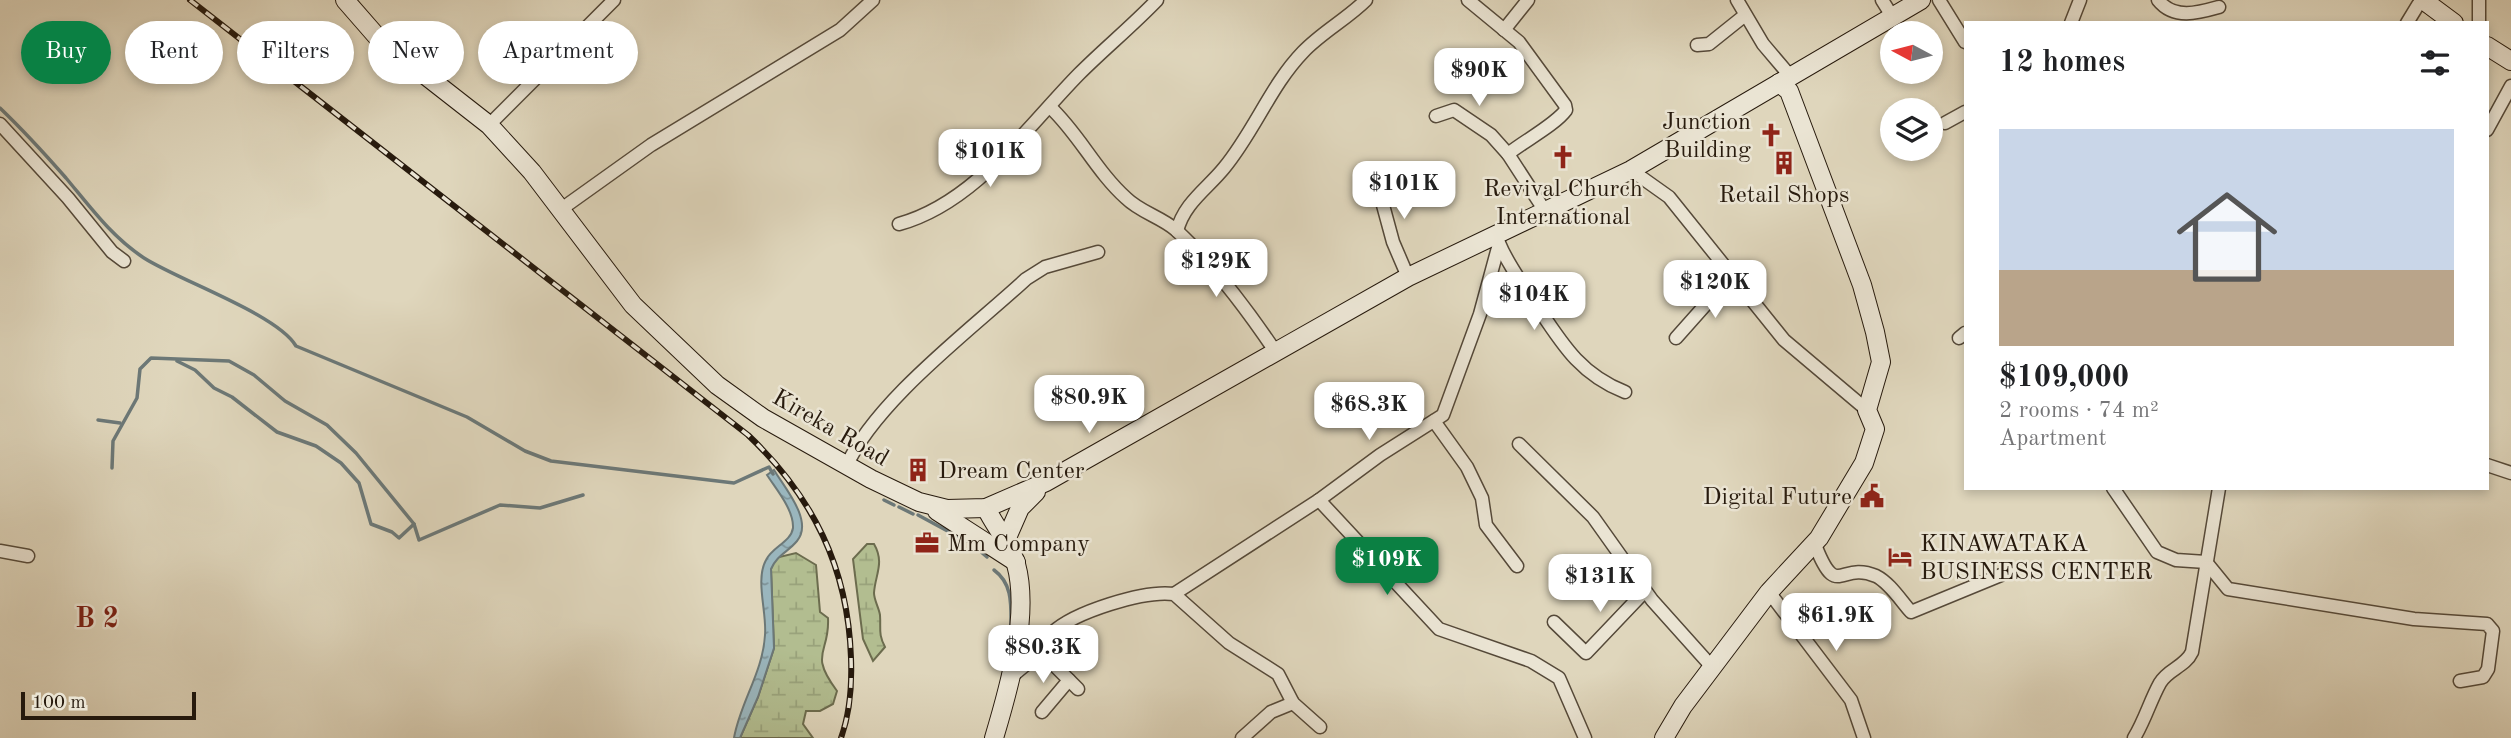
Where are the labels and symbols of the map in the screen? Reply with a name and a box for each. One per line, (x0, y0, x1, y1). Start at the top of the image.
north arrow (1880, 21, 1942, 84)
pin: $90K (1438, 48, 1520, 108)
place label: Junction Building (1662, 111, 1751, 163)
church icon: Junction Building (1757, 121, 1785, 149)
pin: $101K (941, 130, 1039, 189)
church icon: Revival Church International (1549, 143, 1577, 171)
building icon: Retail Shops (1770, 149, 1798, 177)
pin: $101K (1355, 162, 1453, 221)
place label: Revival Church International (1483, 178, 1643, 230)
place label: Retail Shops (1719, 184, 1849, 208)
pin: $129K (1167, 240, 1265, 299)
pin: $120K (1666, 260, 1764, 320)
pin: $104K (1485, 272, 1583, 332)
pin: $80.9K (1032, 376, 1146, 435)
pin: $68.3K (1312, 382, 1426, 442)
street label: Kireka Road (768, 386, 892, 472)
building icon: Dream Center (904, 456, 932, 484)
place label: Dream Center (938, 460, 1085, 484)
public building icon: Digital Future (1858, 482, 1886, 510)
place label: Digital Future (1703, 486, 1852, 510)
office icon: Mm Company (913, 529, 941, 557)
place label: Mm Company (947, 533, 1090, 557)
place label: KINAWATAKA BUSINESS CENTER (1920, 533, 2153, 585)
pin: $109K (1338, 538, 1436, 597)
hotel icon: KINAWATAKA BUSINESS CENTER (1886, 543, 1914, 571)
pin: $131K (1551, 554, 1649, 614)
pin: $61.9K (1779, 594, 1893, 653)
district label: B 2 (75, 606, 119, 634)
pin: $80.3K (986, 626, 1100, 685)
scale bar (21, 689, 196, 721)

